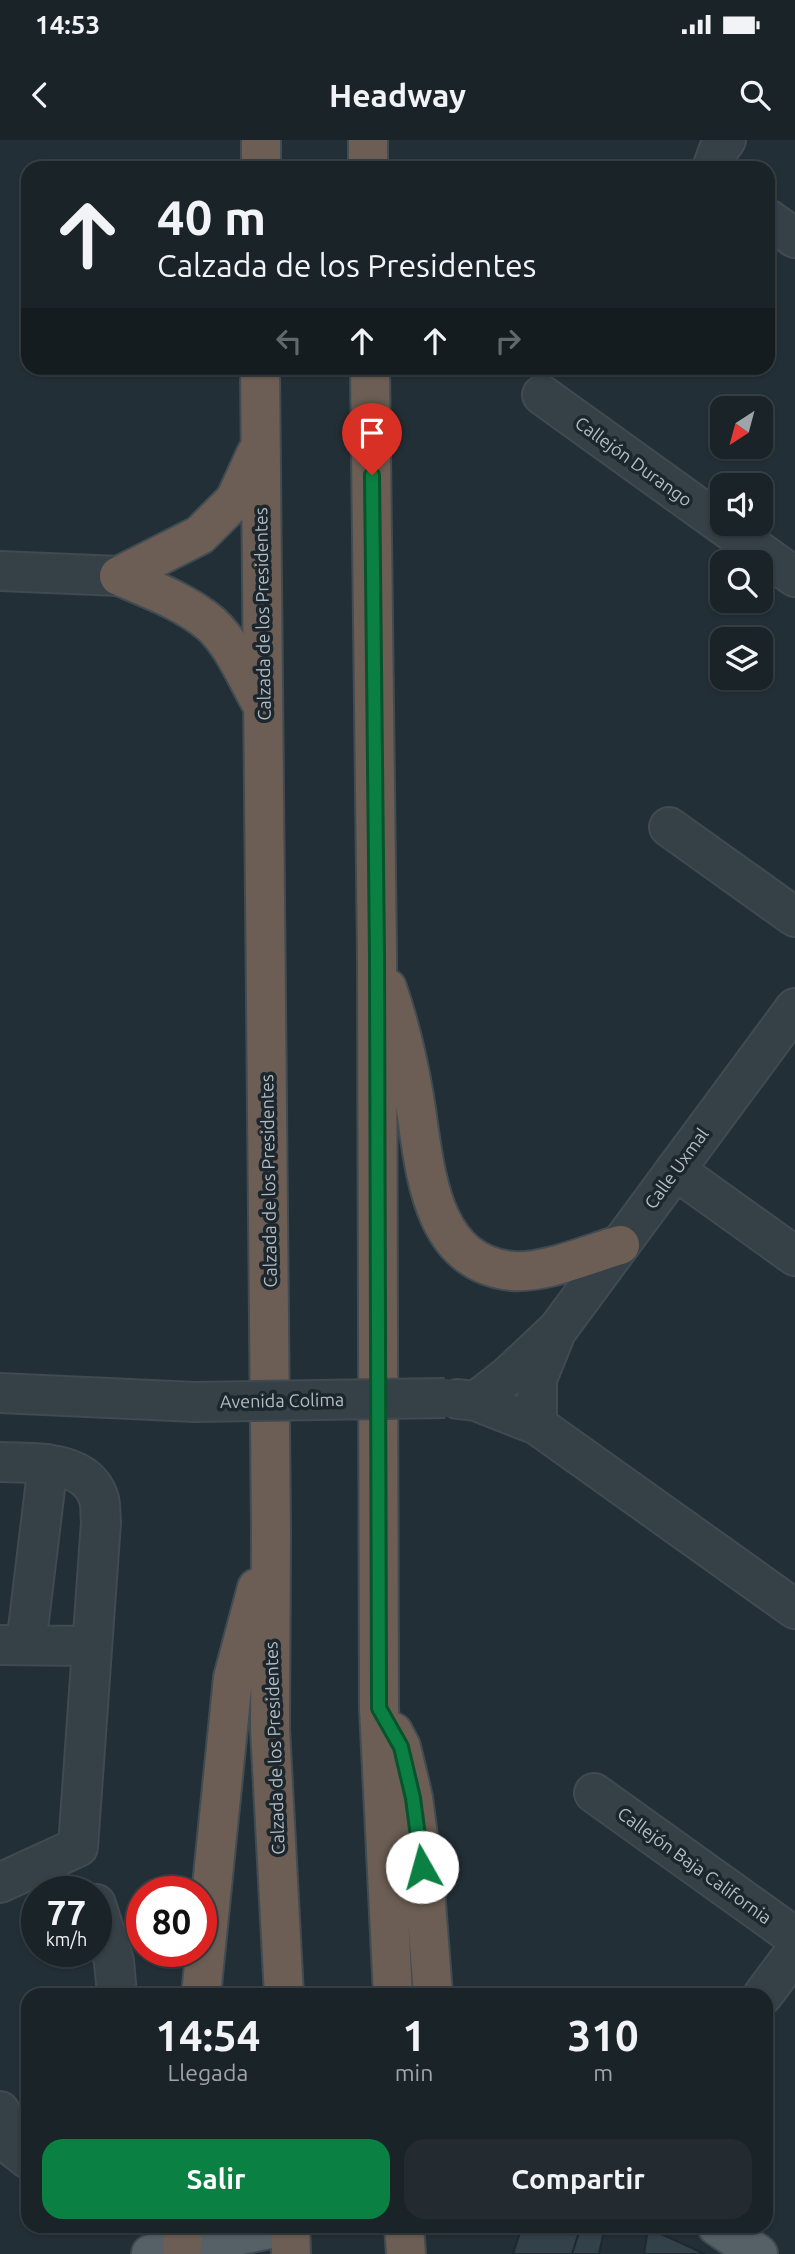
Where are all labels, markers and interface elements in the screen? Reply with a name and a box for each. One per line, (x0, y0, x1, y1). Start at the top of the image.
text: 14:53 (35, 10, 100, 39)
icon: back (21, 76, 59, 114)
icon: search (736, 76, 774, 114)
text: Headway (329, 77, 466, 113)
icon: ahead (42, 189, 133, 280)
text: 40 m (157, 189, 266, 244)
text: Calzada de los Presidentes (157, 247, 536, 283)
icon: left (270, 322, 308, 360)
icon: ahead (343, 322, 381, 360)
icon: ahead (416, 322, 454, 360)
icon: right (489, 322, 527, 360)
north arrow (710, 396, 774, 458)
map controls (710, 396, 773, 690)
pin (342, 403, 402, 475)
street label: Callejón Durango (572, 412, 696, 510)
icon: arrive (353, 414, 391, 452)
button: sound (710, 473, 773, 536)
street label: Calzada de los Presidentes (250, 507, 274, 721)
button: search (710, 550, 773, 613)
button: layers (710, 627, 773, 690)
street label: Calzada de los Presidentes (256, 1074, 280, 1288)
street label: Calle Uxmal (640, 1124, 712, 1212)
street label: Avenida Colima (220, 1389, 344, 1411)
street label: Calzada de los Presidentes (260, 1641, 288, 1855)
street label: Callejón Baja California (614, 1803, 776, 1927)
position arrow (385, 1830, 459, 1904)
speed limit sign: 80 (126, 1876, 217, 1967)
text: 77 (47, 1892, 86, 1932)
text: km/h (46, 1929, 87, 1949)
text: 14:54 (155, 2012, 260, 2059)
text: 1 (402, 2012, 426, 2059)
text: 310 (568, 2012, 639, 2059)
text: Llegada (167, 2060, 248, 2085)
text: min (395, 2060, 433, 2085)
text: m (593, 2060, 613, 2085)
button: Salir (42, 2139, 390, 2219)
button: Compartir (404, 2139, 752, 2219)

